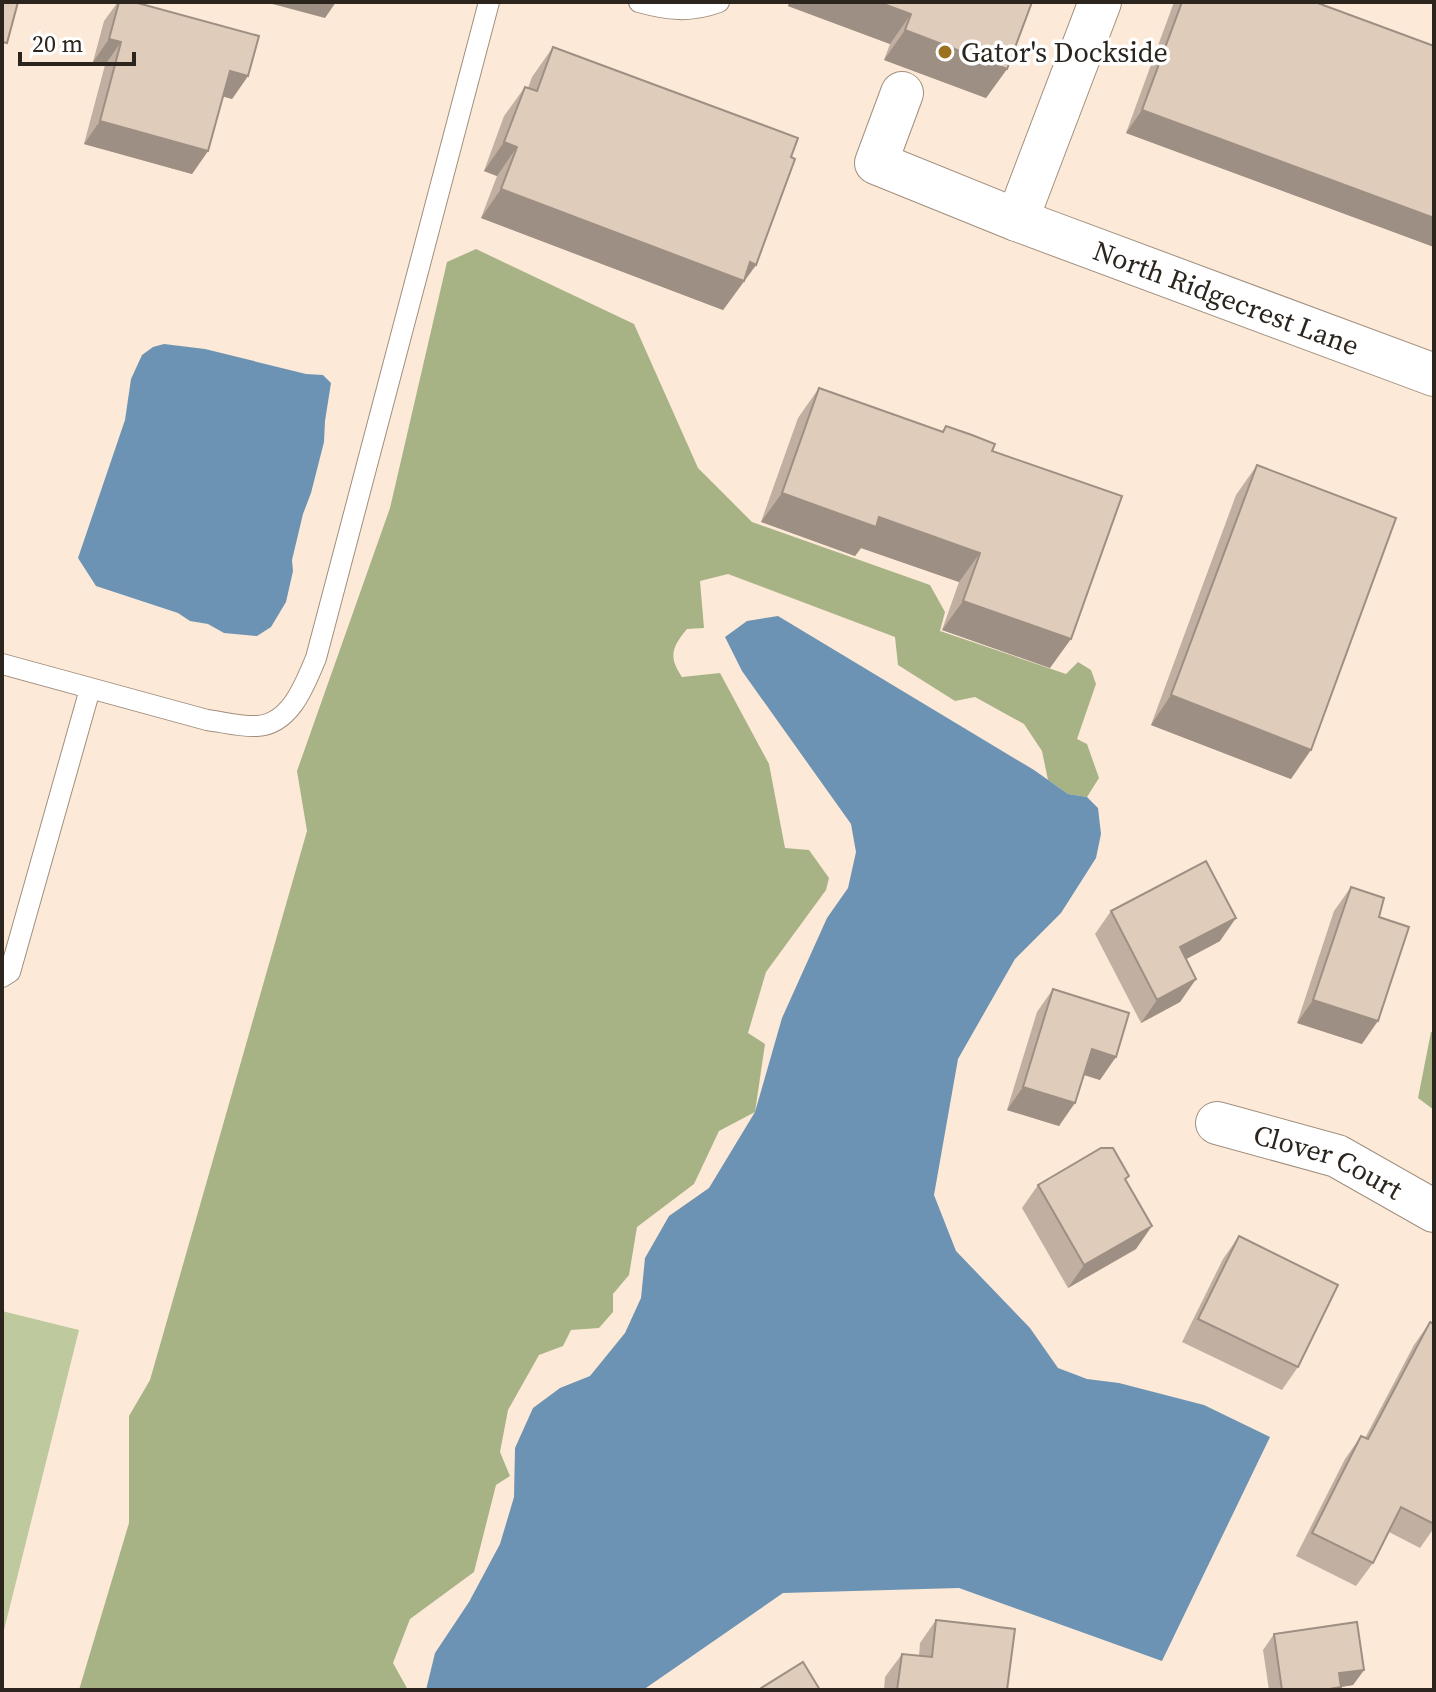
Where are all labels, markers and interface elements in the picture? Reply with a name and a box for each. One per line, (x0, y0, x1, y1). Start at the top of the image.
scale bar (20, 16, 134, 66)
text: 20 m (32, 27, 83, 60)
place label: Gator's Dockside (961, 33, 1168, 71)
marker: Gator's Dockside (936, 43, 954, 61)
street label: North Ridgecrest Lane (1088, 231, 1364, 364)
street label: Clover Court (1249, 1115, 1410, 1209)

